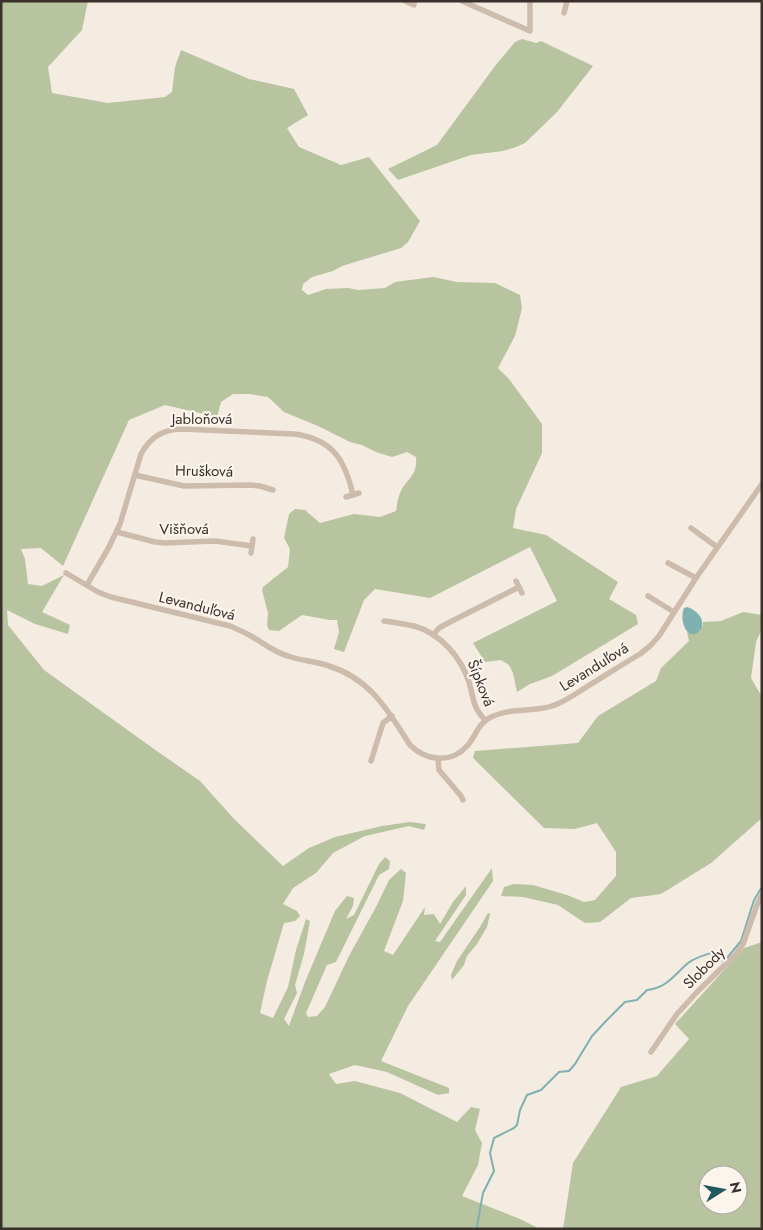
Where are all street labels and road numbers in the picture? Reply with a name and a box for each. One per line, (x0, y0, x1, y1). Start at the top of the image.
street label: Jabloňová (170, 408, 232, 430)
street label: Hrušková (175, 459, 233, 483)
street label: Višňová (159, 518, 209, 540)
street label: Levanduľová (157, 586, 237, 626)
street label: Levanduľová (555, 637, 633, 697)
street label: Šípková (462, 656, 500, 710)
street label: Slobody (678, 942, 730, 994)

